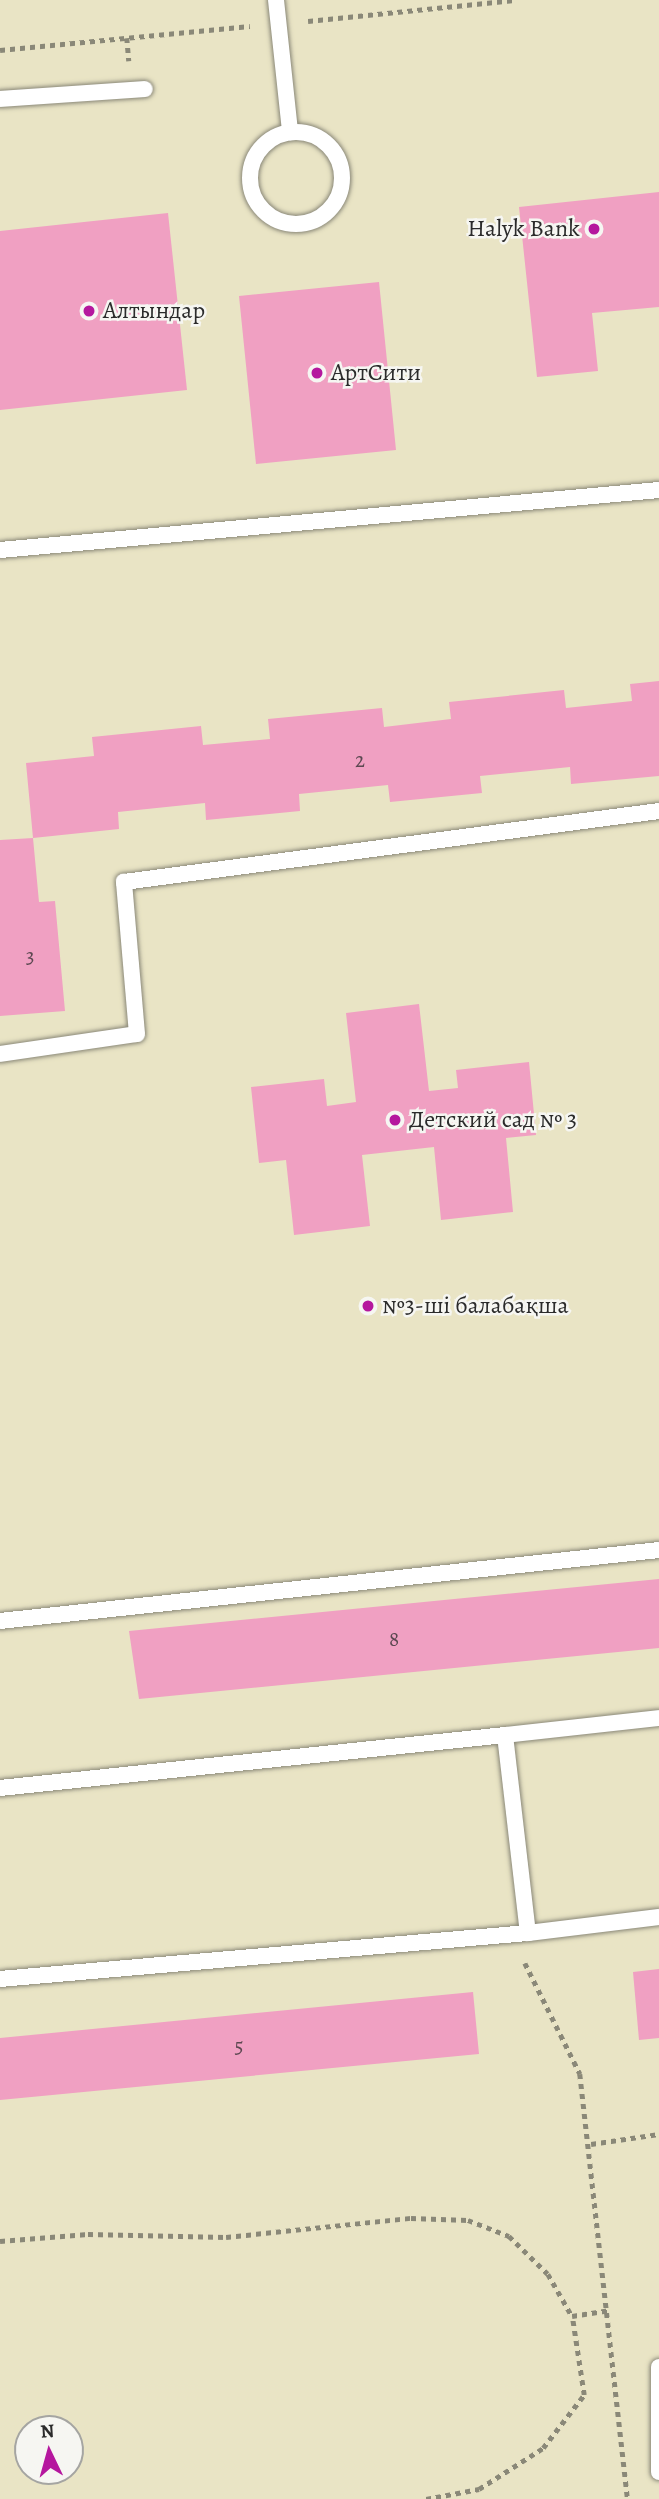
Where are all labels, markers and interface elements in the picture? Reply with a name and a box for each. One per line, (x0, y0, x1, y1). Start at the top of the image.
place label: Halyk Bank (467, 215, 580, 243)
marker: Halyk Bank (586, 221, 602, 237)
place label: Алтындар (103, 297, 205, 325)
marker: Алтындар (81, 303, 97, 319)
place label: АртСити (331, 359, 421, 387)
marker: АртСити (309, 365, 325, 381)
house number: 2 (355, 747, 365, 773)
house number: 3 (26, 943, 34, 969)
place label: Детский сад № 3 (409, 1106, 577, 1134)
marker: Детский сад № 3 (387, 1112, 403, 1128)
place label: №3-ші балабақша (382, 1292, 569, 1320)
marker: №3-ші балабақша (360, 1298, 376, 1314)
house number: 8 (389, 1626, 399, 1652)
house number: 5 (234, 2033, 244, 2059)
north arrow (14, 2415, 84, 2485)
text: N (39, 2418, 55, 2445)

